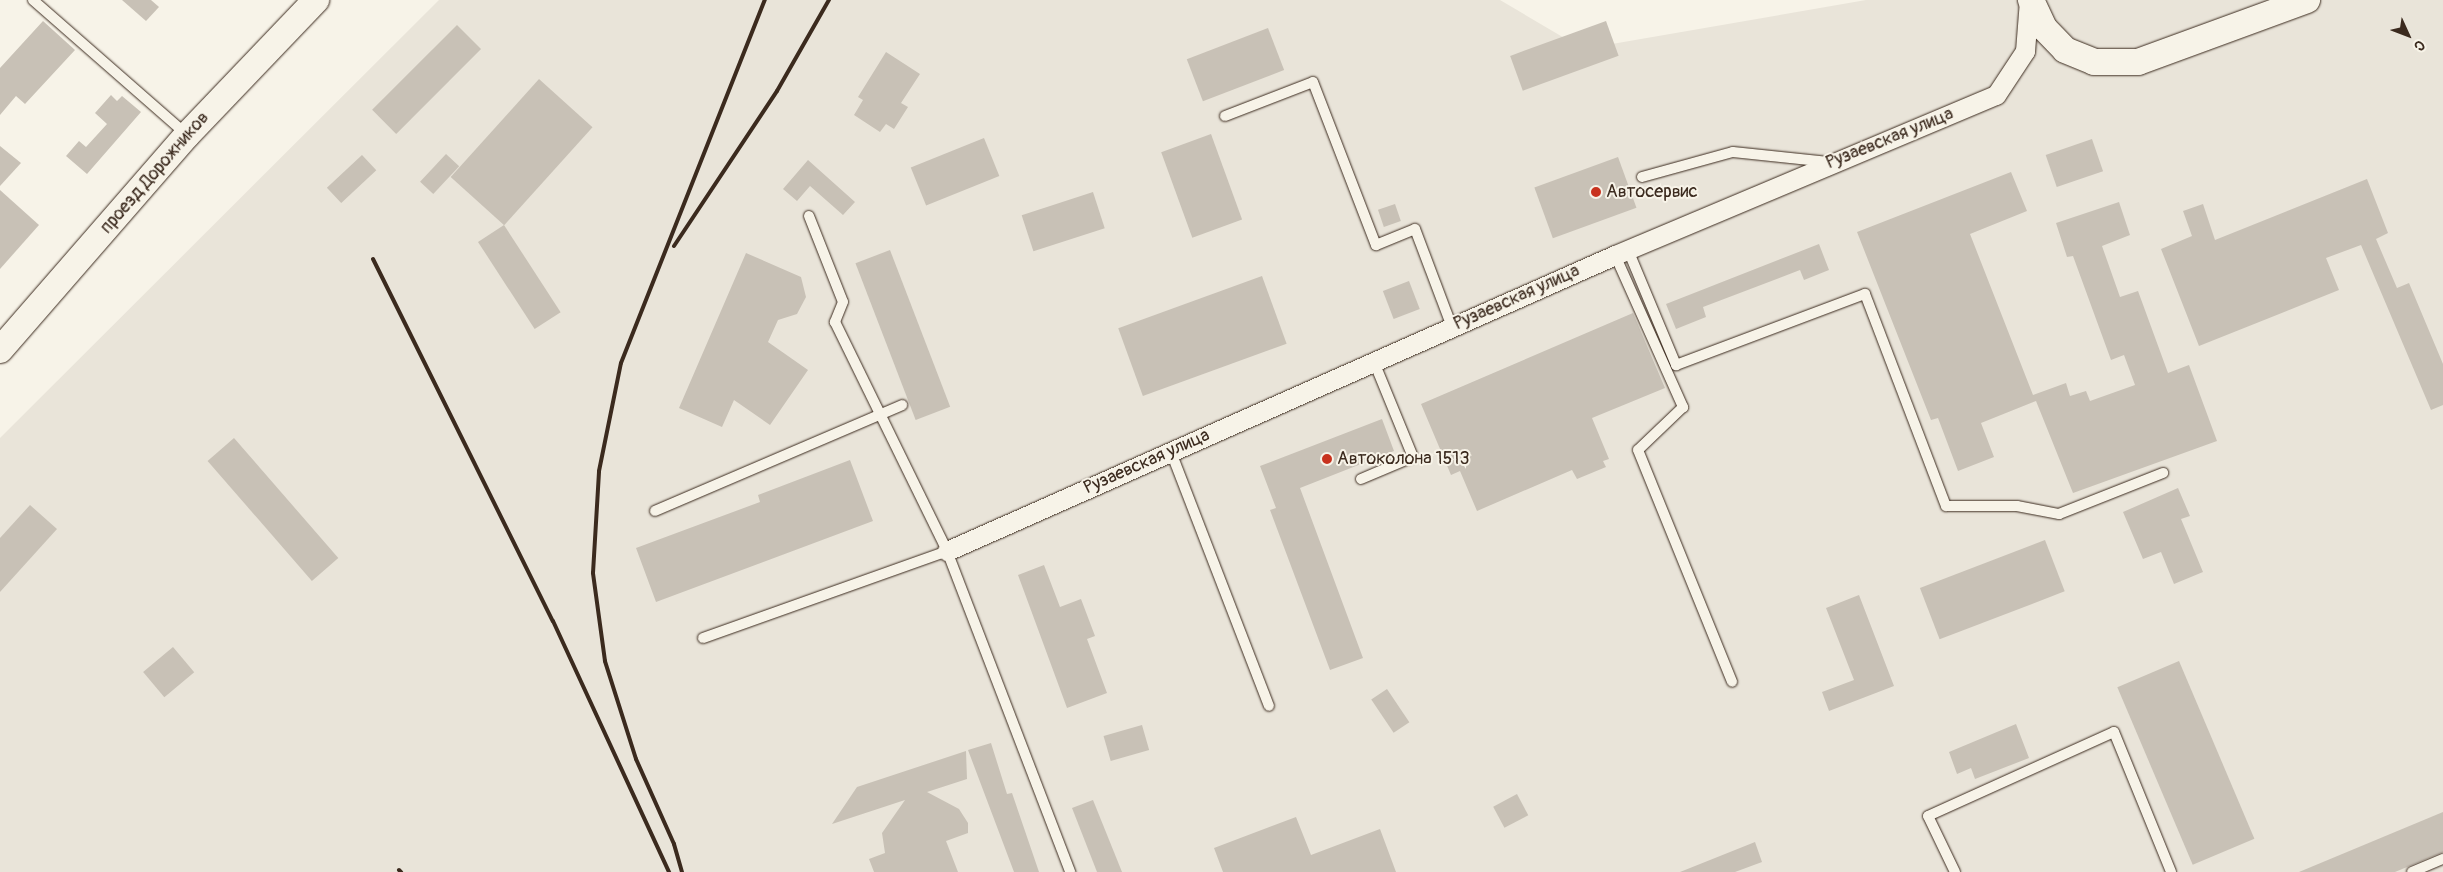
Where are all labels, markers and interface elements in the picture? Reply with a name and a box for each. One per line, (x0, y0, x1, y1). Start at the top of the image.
north arrow (2383, 10, 2433, 60)
text: С (2410, 37, 2429, 55)
street label: Рузаевская улица (1823, 104, 1957, 174)
street label: проезд Дорожников (96, 108, 214, 238)
place label: Автосервис (1606, 181, 1698, 203)
marker: Автосервис (1590, 186, 1602, 198)
street label: Рузаевская улица (1451, 261, 1583, 335)
street label: Рузаевская улица (1081, 425, 1213, 499)
place label: Автоколона 1513 (1337, 448, 1469, 470)
marker: Автоколона 1513 (1321, 453, 1333, 465)

